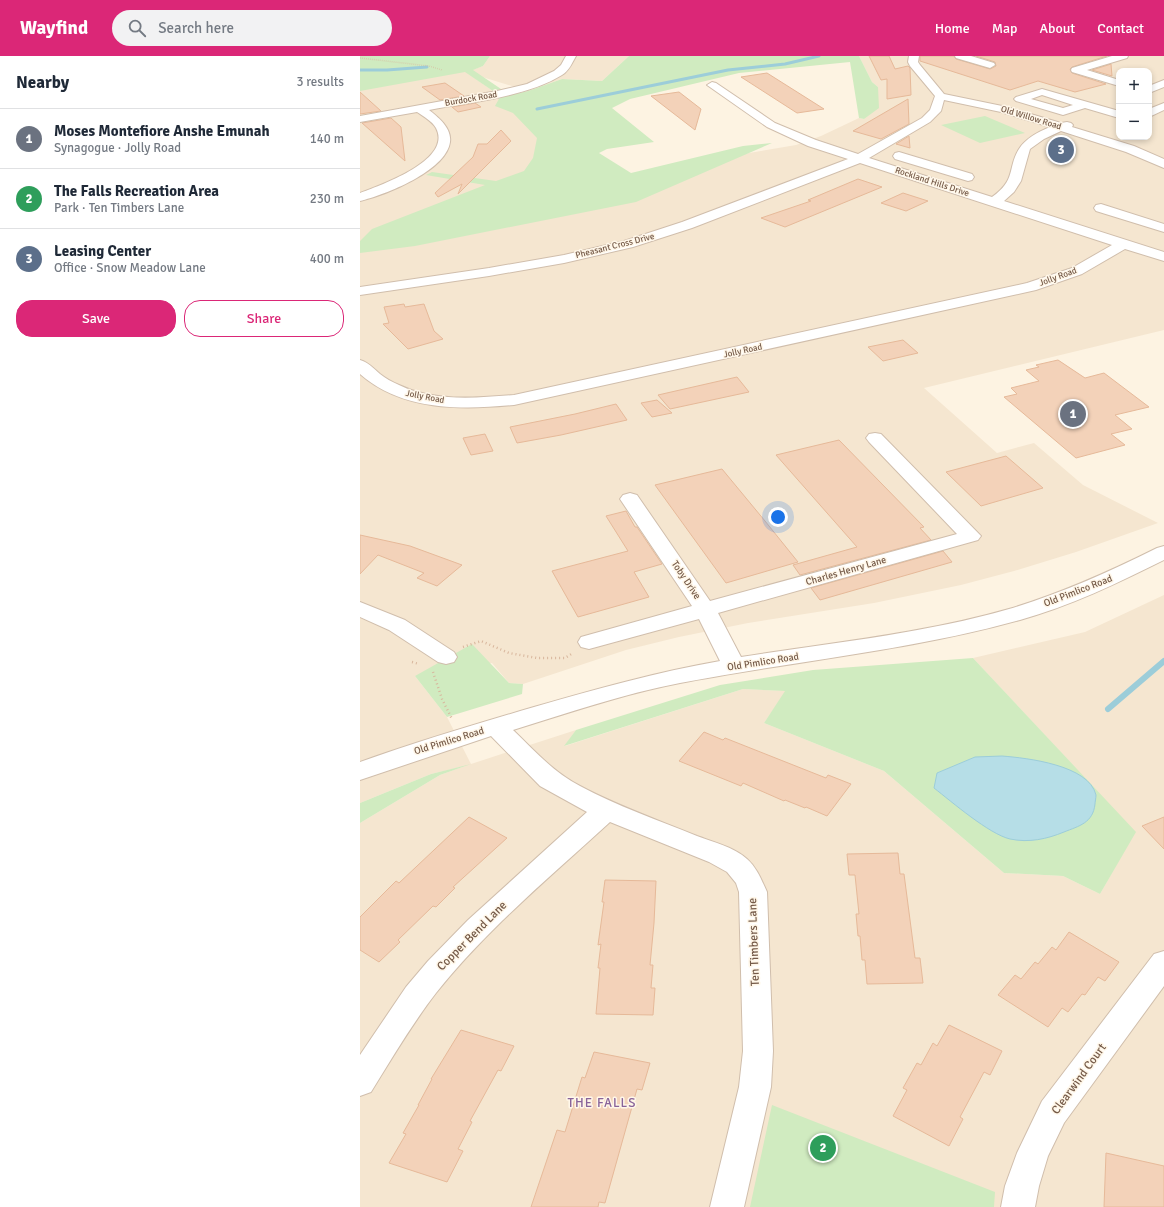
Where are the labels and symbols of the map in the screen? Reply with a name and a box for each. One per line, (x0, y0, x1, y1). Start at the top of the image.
street label: Burdock Road (444, 89, 498, 109)
street label: Old Willow Road (999, 104, 1063, 133)
pin: 3 (1048, 135, 1074, 165)
street label: Rockland Hills Drive (894, 165, 971, 199)
street label: Pheasant Cross Drive (574, 231, 656, 261)
street label: Jolly Road (1038, 265, 1079, 289)
street label: Jolly Road (723, 341, 764, 360)
street label: Jolly Road (405, 388, 446, 406)
pin: 1 (1060, 399, 1086, 429)
your location (768, 507, 788, 527)
street label: Charles Henry Lane (804, 554, 888, 588)
street label: Toby Drive (669, 558, 703, 602)
street label: Old Pimlico Road (1042, 572, 1114, 610)
street label: Old Pimlico Road (726, 650, 800, 674)
street label: Old Pimlico Road (413, 725, 485, 757)
street label: Copper Bend Lane (434, 898, 510, 974)
street label: Ten Timbers Lane (745, 898, 763, 986)
street label: Clearwind Court (1048, 1041, 1110, 1117)
district label: THE FALLS (568, 1095, 636, 1111)
pin: 2 (810, 1133, 836, 1163)

